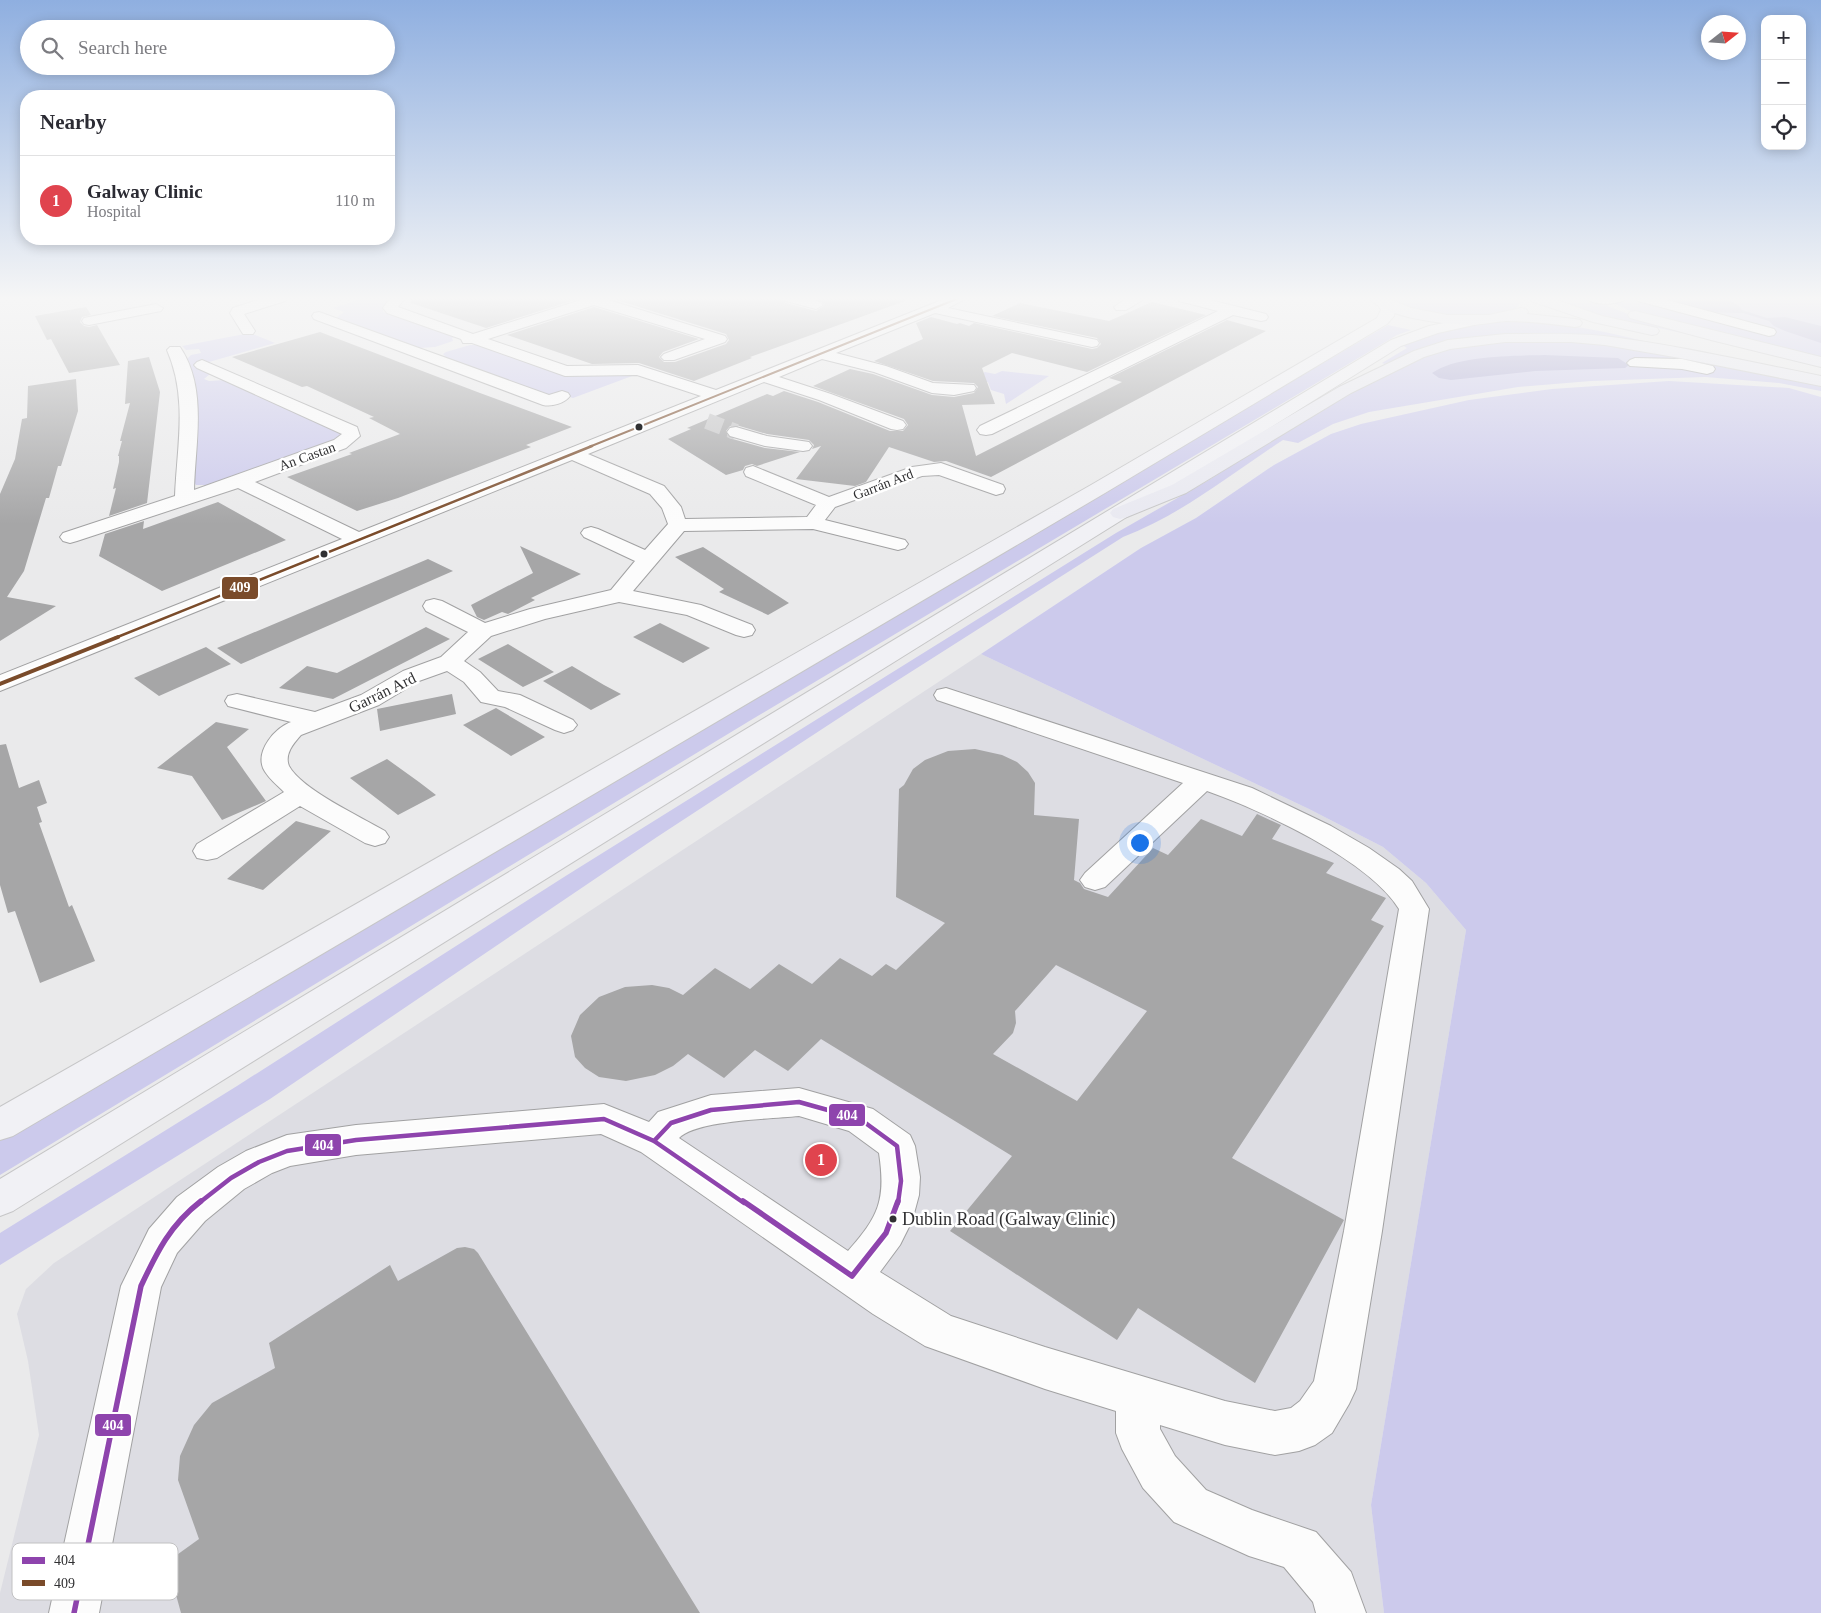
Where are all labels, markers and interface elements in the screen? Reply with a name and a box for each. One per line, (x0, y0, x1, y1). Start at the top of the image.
north arrow (1701, 15, 1746, 60)
map controls (1761, 15, 1806, 150)
button: + (1761, 15, 1806, 60)
search box (20, 20, 395, 75)
icon: search (38, 34, 66, 62)
text: Search here (78, 37, 167, 58)
button: − (1761, 60, 1806, 105)
button: locate (1761, 105, 1806, 150)
text: Nearby (40, 110, 107, 134)
text: Galway Clinic (87, 181, 203, 202)
text: 1 (52, 192, 60, 209)
text: 110 m (335, 192, 375, 209)
text: Hospital (87, 203, 141, 220)
unlabelled marker (634, 422, 644, 432)
street label: An Castan (277, 439, 337, 474)
street label: Garrán Ard (851, 466, 915, 503)
unlabelled marker (319, 549, 329, 559)
line badge: 409 (221, 576, 259, 600)
text: 409 (230, 580, 251, 595)
street label: Garrán Ard (346, 669, 418, 716)
your location (1127, 830, 1153, 856)
line badge: 404 (828, 1103, 866, 1127)
text: 404 (837, 1108, 858, 1123)
line badge: 404 (304, 1133, 342, 1157)
text: 404 (313, 1138, 334, 1153)
pin: 1 (805, 1141, 837, 1179)
place label: Dublin Road (Galway Clinic) (902, 1209, 1115, 1230)
marker: Dublin Road (Galway Clinic) (888, 1214, 898, 1224)
line badge: 404 (94, 1413, 132, 1437)
text: 404 (103, 1418, 124, 1433)
legend (12, 1543, 178, 1600)
text: 404 (54, 1553, 75, 1568)
text: 409 (54, 1576, 75, 1591)

